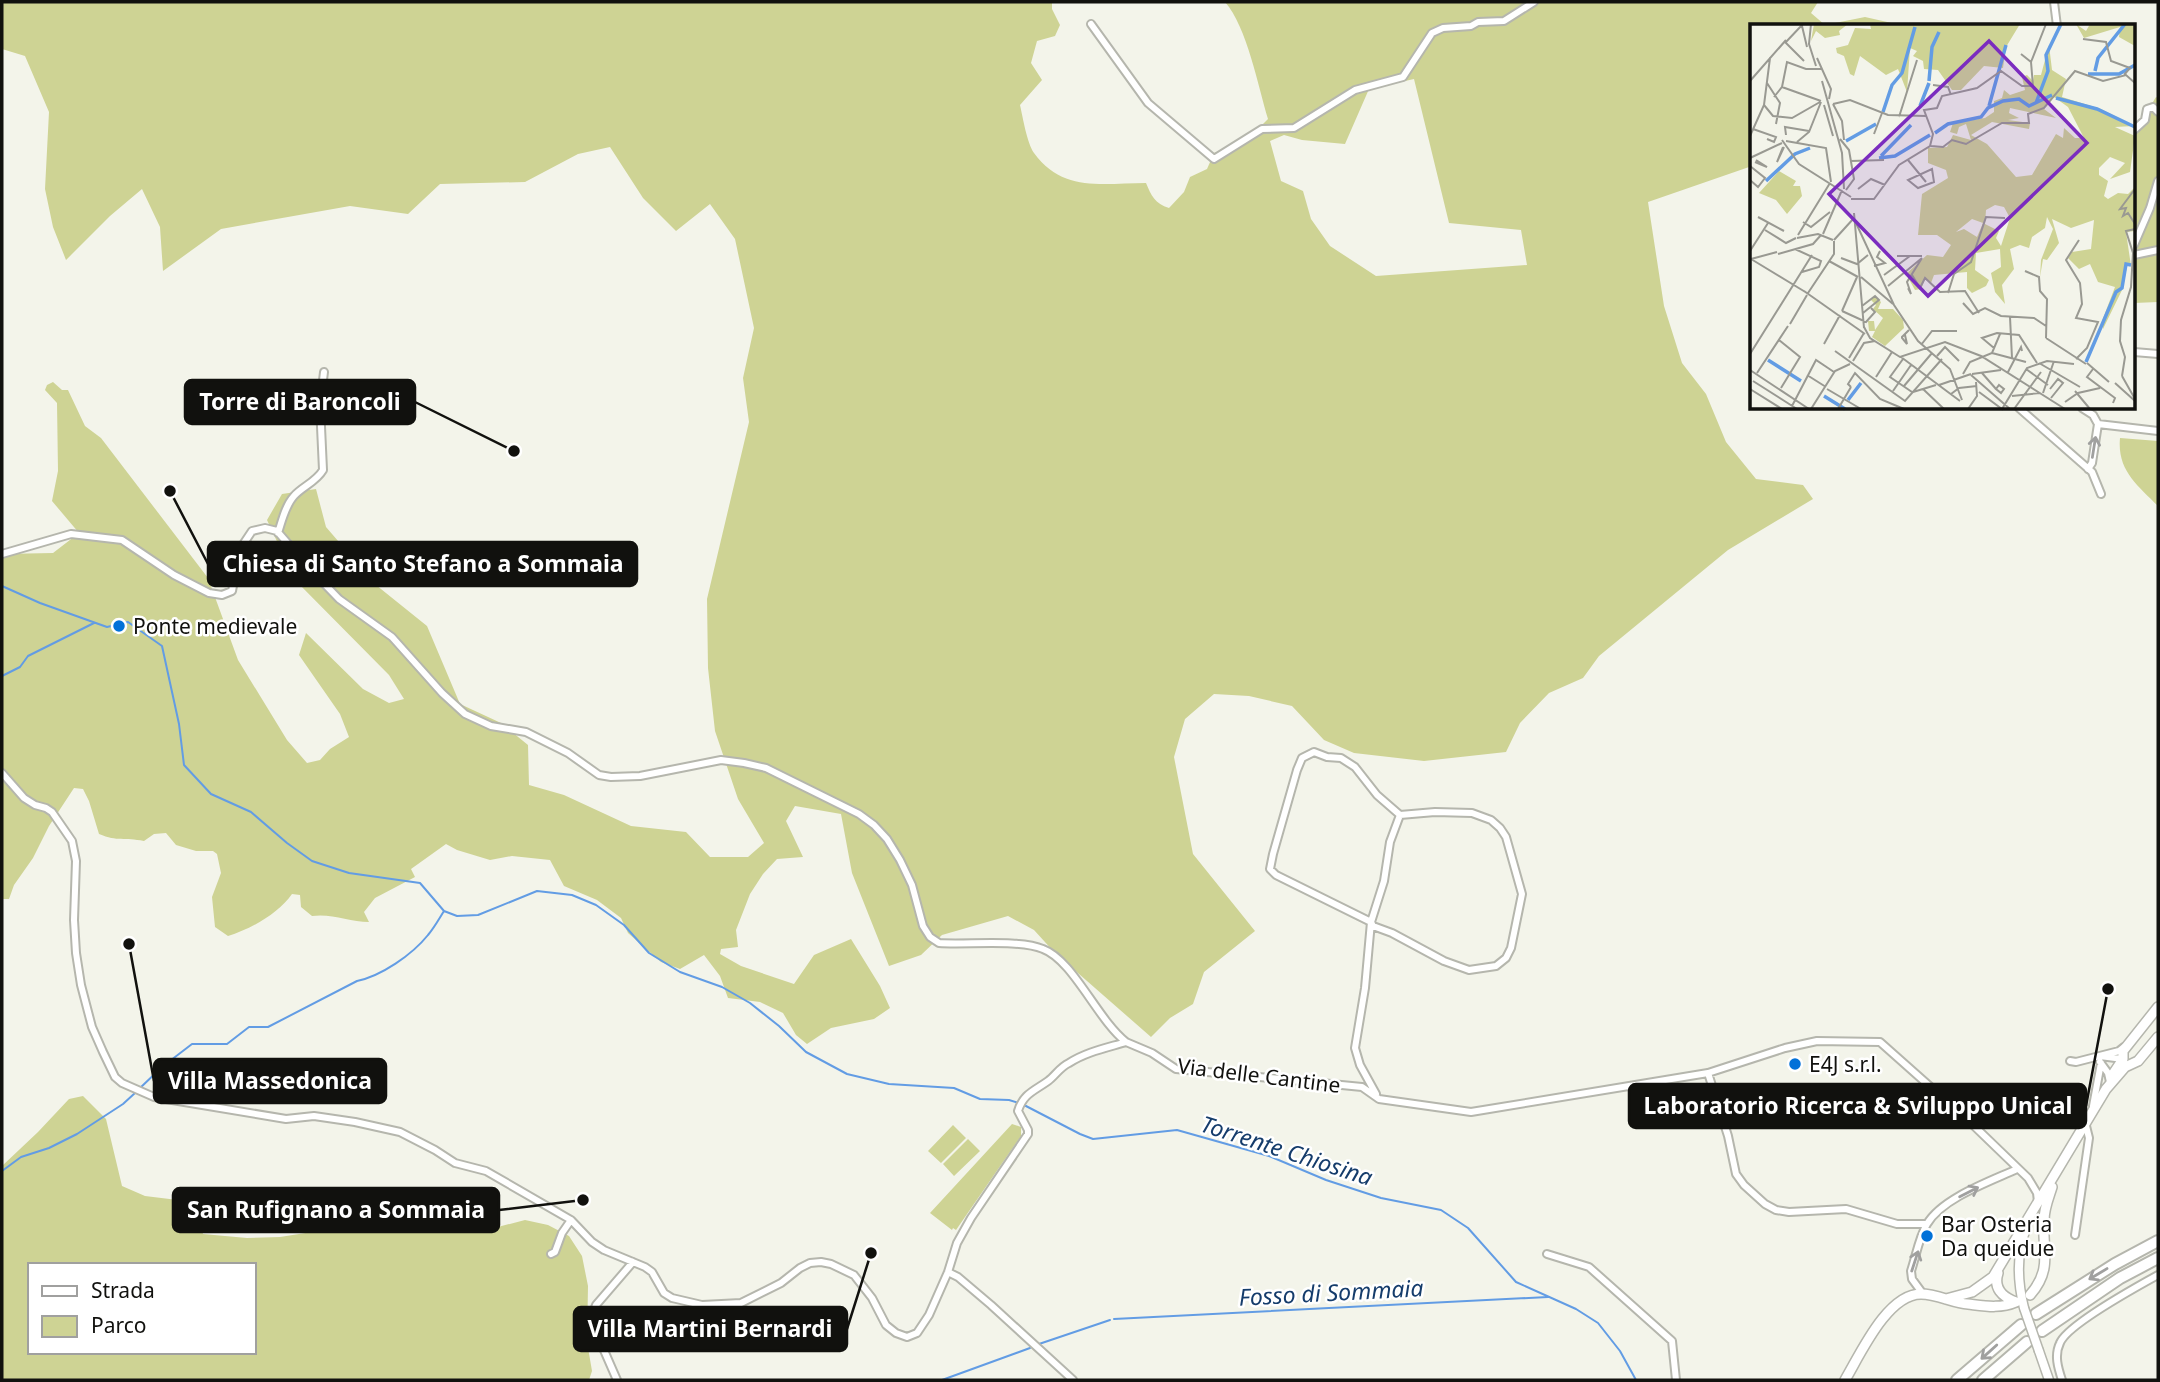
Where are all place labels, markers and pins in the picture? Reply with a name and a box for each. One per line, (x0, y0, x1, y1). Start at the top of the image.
callout: Torre di Baroncoli (185, 380, 415, 424)
callout: Chiesa di Santo Stefano a Sommaia (208, 542, 637, 586)
place label: Ponte medievale (133, 612, 297, 640)
marker: Ponte medievale (111, 618, 127, 634)
place label: E4J s.r.l. (1809, 1050, 1882, 1078)
marker: E4J s.r.l. (1787, 1056, 1803, 1072)
callout: Villa Massedonica (154, 1059, 386, 1103)
callout: Laboratorio Ricerca & Sviluppo Unical (1629, 1084, 2086, 1128)
callout: San Rufignano a Sommaia (173, 1188, 499, 1232)
place label: Bar Osteria Da queidue (1941, 1210, 2054, 1262)
marker: Bar Osteria Da queidue (1919, 1228, 1935, 1244)
callout: Villa Martini Bernardi (574, 1307, 847, 1351)

